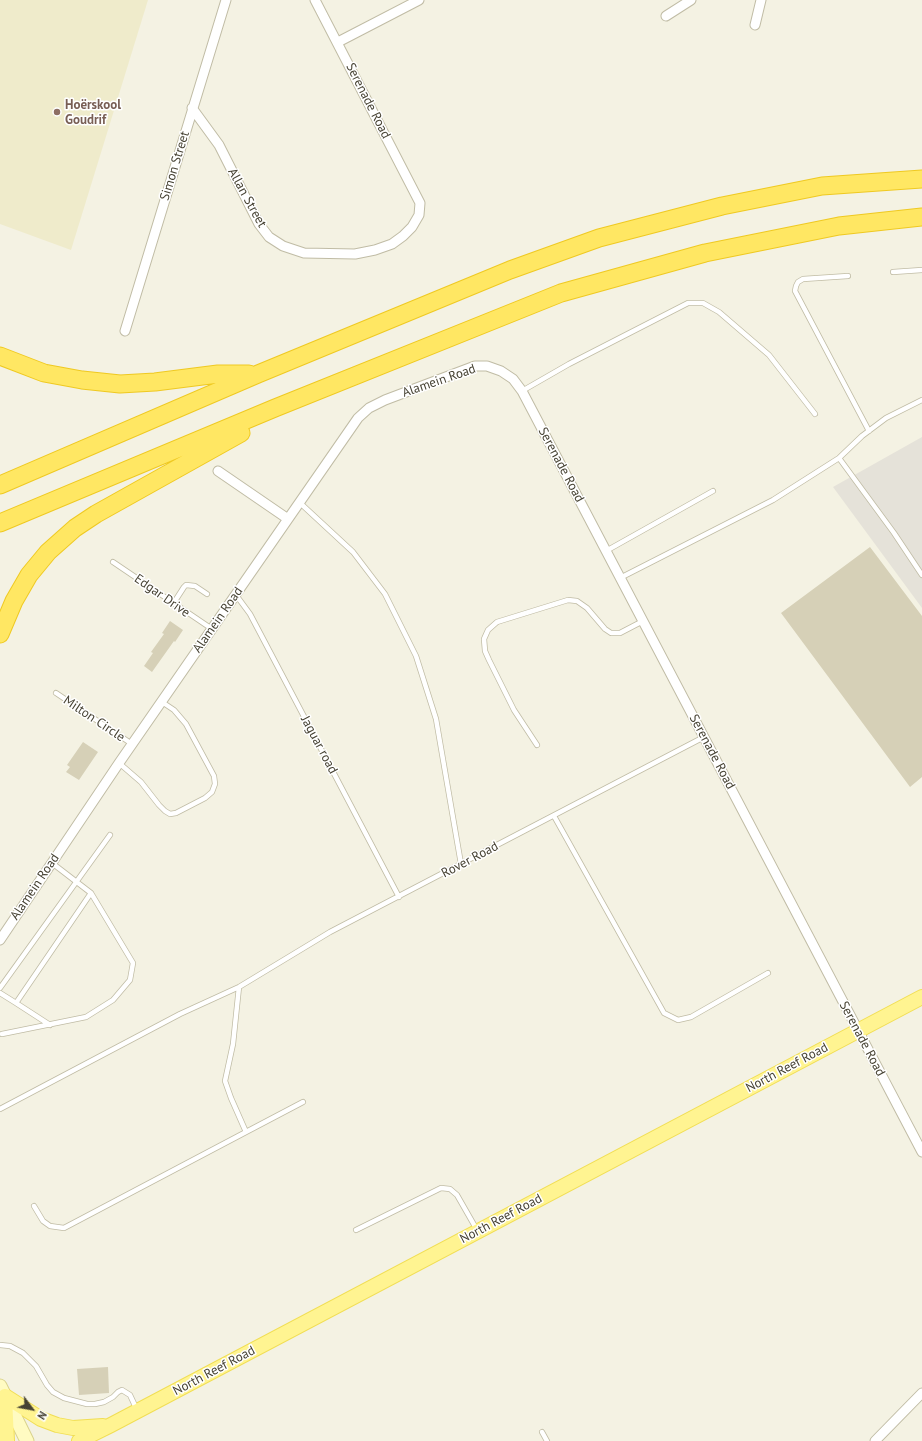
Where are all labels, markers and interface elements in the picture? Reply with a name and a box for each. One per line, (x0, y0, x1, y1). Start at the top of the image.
street label: Serenade Road (342, 61, 394, 141)
place label: Hoërskool Goudrif (65, 97, 121, 128)
marker: Hoërskool Goudrif (52, 107, 62, 117)
street label: Simon Street (157, 129, 193, 203)
street label: Allan Street (224, 166, 270, 230)
street label: Alamein Road (400, 361, 478, 401)
street label: Serenade Road (535, 425, 587, 505)
street label: Edgar Drive (131, 571, 193, 621)
street label: Alamein Road (190, 584, 246, 656)
street label: Milton Circle (60, 693, 128, 745)
street label: Serenade Road (686, 712, 738, 792)
street label: Jaguar road (297, 713, 341, 777)
street label: Rover Road (439, 839, 501, 881)
street label: Alamein Road (7, 851, 63, 923)
street label: Serenade Road (836, 999, 888, 1079)
street label: North Reef Road (743, 1040, 831, 1096)
street label: North Reef Road (457, 1191, 545, 1247)
street label: North Reef Road (170, 1343, 258, 1399)
north arrow (12, 1389, 52, 1429)
text: N (34, 1409, 50, 1422)

